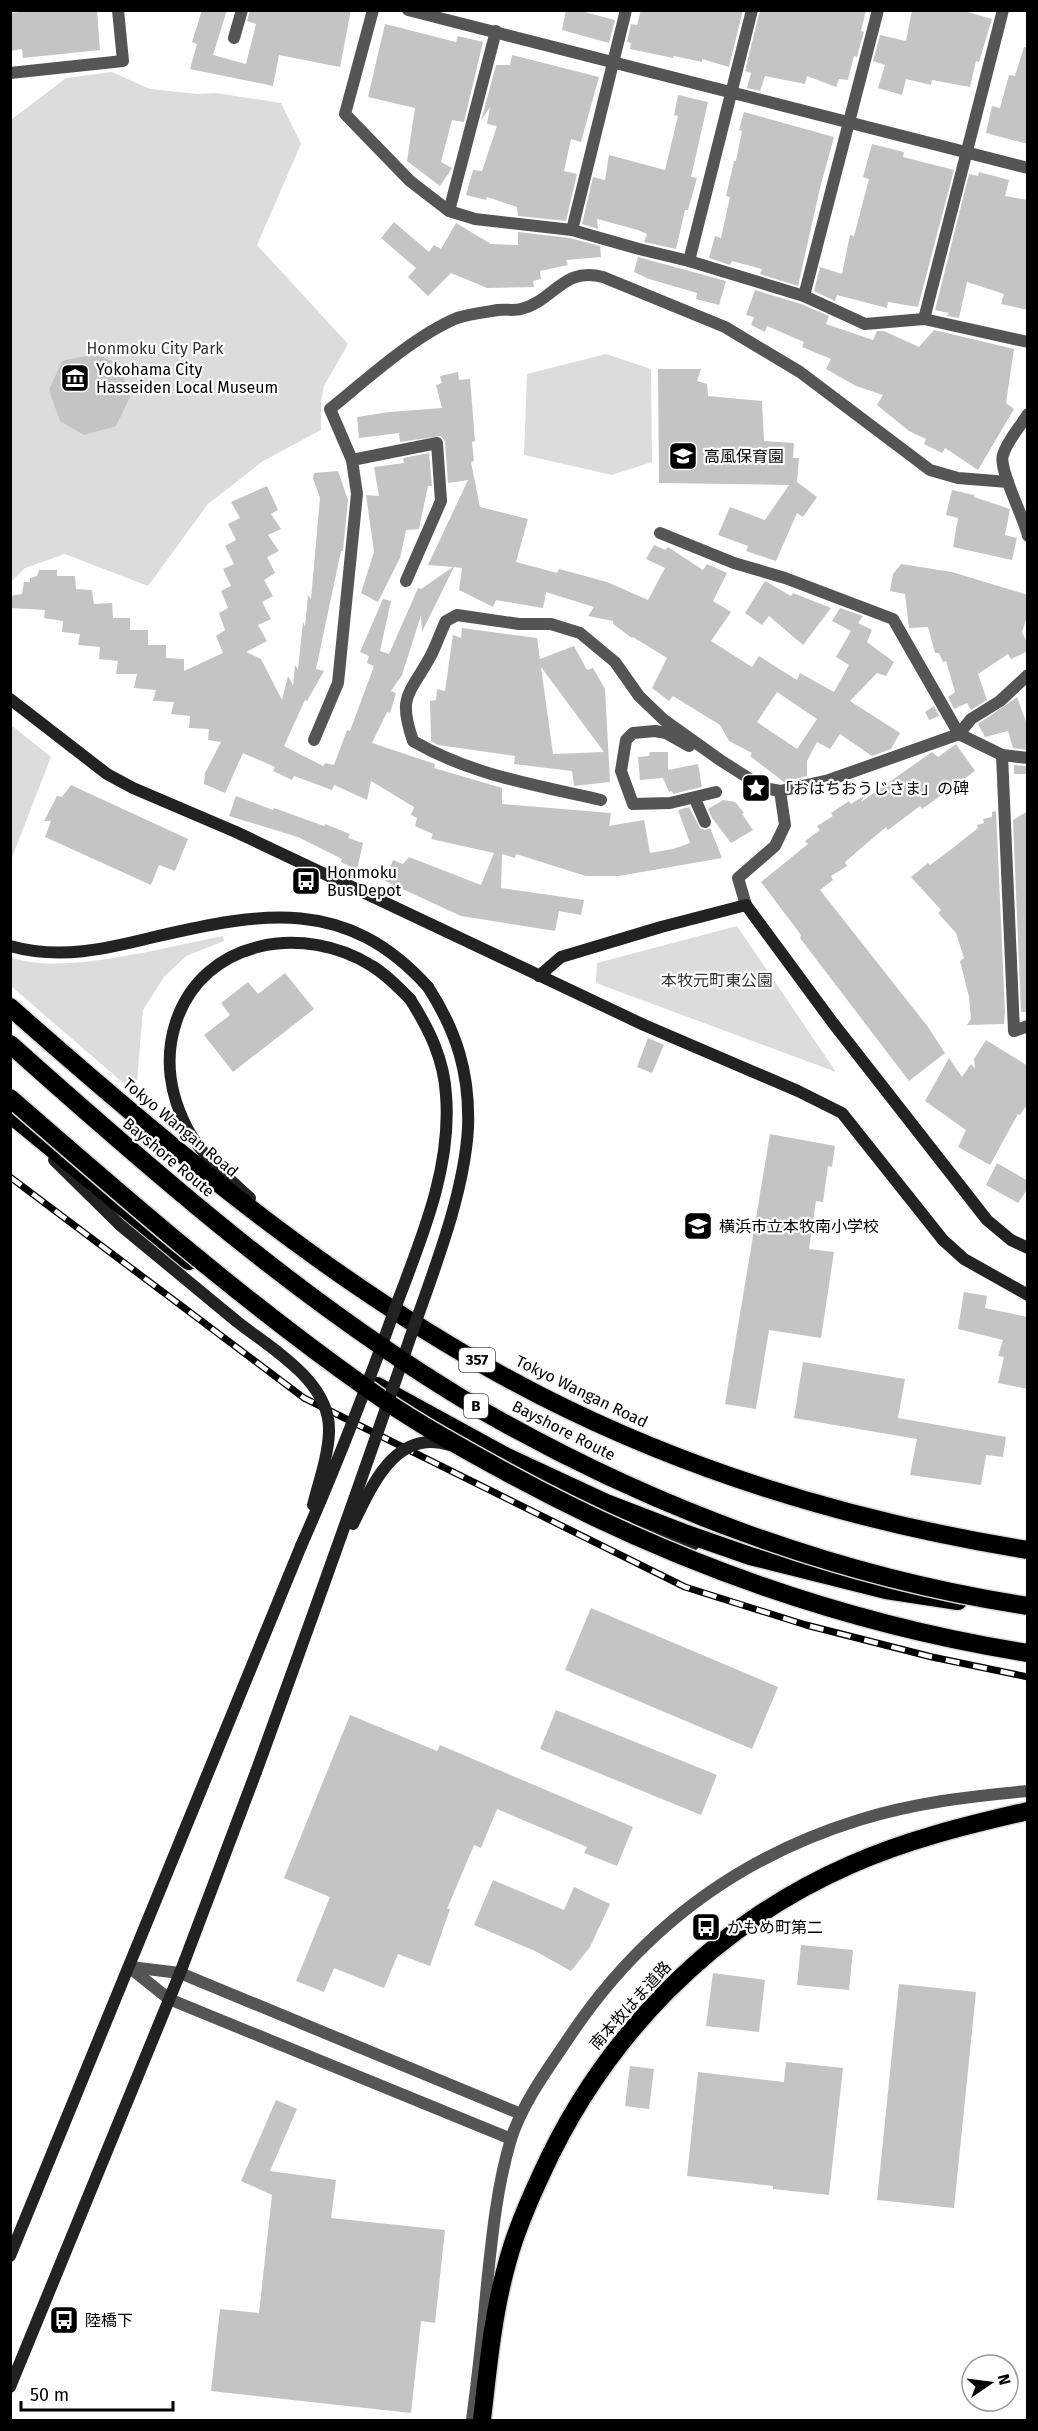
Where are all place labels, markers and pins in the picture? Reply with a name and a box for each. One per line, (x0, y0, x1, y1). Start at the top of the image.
place label: Yokohama City Hasseiden Local Museum (96, 360, 278, 397)
museum icon: Yokohama City Hasseiden Local Museum (59, 362, 91, 394)
school or university icon: 高風保育園 (667, 440, 699, 472)
place label: 高風保育園 (704, 447, 784, 466)
place icon: 「おはちおうじさま」の碑 (740, 772, 772, 804)
place label: 「おはちおうじさま」の碑 (777, 779, 969, 798)
place label: Honmoku Bus Depot (327, 863, 402, 900)
bus stop icon: Honmoku Bus Depot (290, 865, 322, 897)
school or university icon: 横浜市立本牧南小学校 (682, 1210, 714, 1242)
place label: 横浜市立本牧南小学校 (719, 1217, 879, 1236)
bus stop icon: かもめ町第二 (690, 1911, 722, 1943)
place label: かもめ町第二 (727, 1918, 823, 1937)
bus stop icon: 陸橋下 (48, 2304, 80, 2336)
place label: 陸橋下 (85, 2311, 133, 2330)

